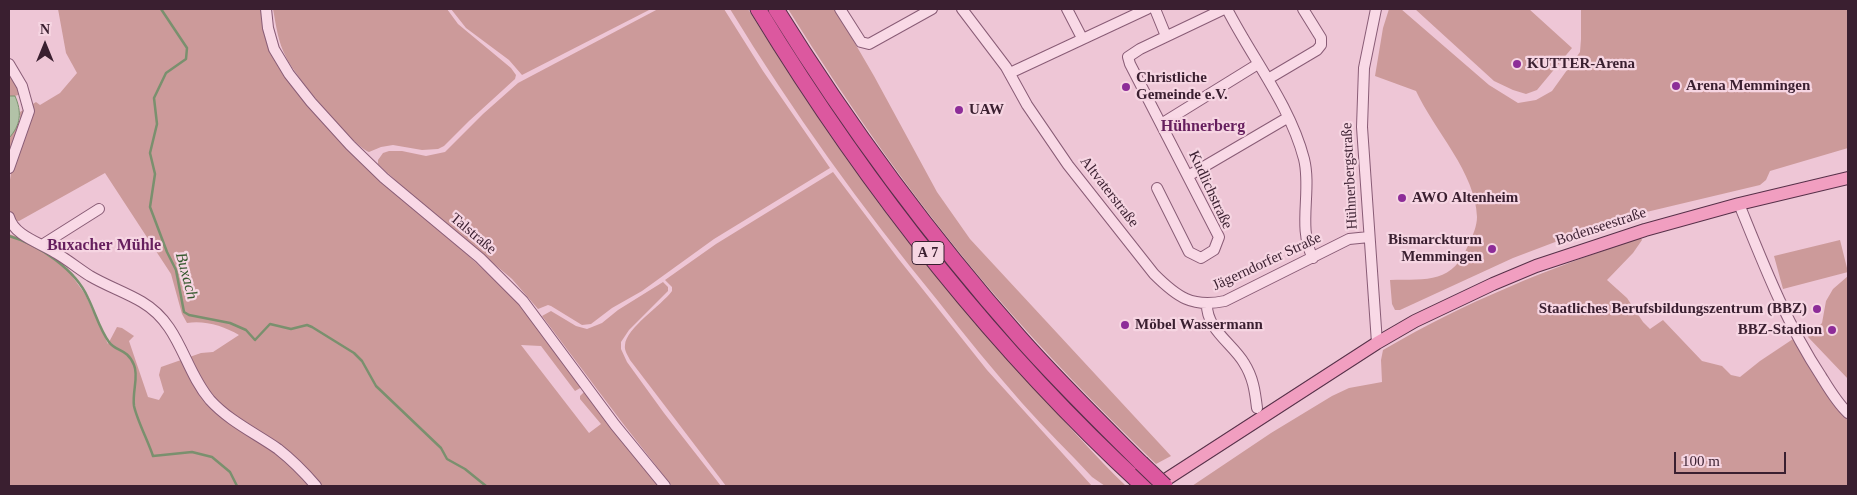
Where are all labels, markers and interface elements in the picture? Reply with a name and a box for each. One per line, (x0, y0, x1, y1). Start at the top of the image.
north arrow (20, 20, 70, 70)
text: N (40, 22, 50, 37)
place label: KUTTER-Arena (1527, 55, 1635, 73)
marker: KUTTER-Arena (1511, 58, 1523, 70)
place label: Christliche Gemeinde e.V. (1136, 69, 1228, 104)
place label: Arena Memmingen (1686, 77, 1810, 95)
marker: Arena Memmingen (1670, 80, 1682, 92)
marker: Christliche Gemeinde e.V. (1120, 81, 1132, 93)
place label: UAW (969, 101, 1004, 119)
marker: UAW (953, 104, 965, 116)
district label: Hühnerberg (1161, 117, 1245, 137)
street label: Hühnerbergstraße (1338, 122, 1362, 230)
street label: Kudlichstraße (1184, 148, 1236, 232)
street label: Altvaterstraße (1076, 153, 1142, 231)
place label: AWO Altenheim (1412, 189, 1518, 207)
marker: AWO Altenheim (1396, 192, 1408, 204)
street label: Bodenseestraße (1553, 204, 1649, 250)
street label: Talstraße (446, 210, 500, 258)
street label: Jägerndorfer Straße (1210, 229, 1324, 295)
place label: Bismarckturm Memmingen (1388, 231, 1482, 266)
district label: Buxacher Mühle (47, 236, 161, 256)
road number: A 7 (912, 242, 944, 264)
marker: Bismarckturm Memmingen (1486, 243, 1498, 255)
water label: Buxach (171, 250, 201, 302)
place label: Staatliches Berufsbildungszentrum (BBZ) (1539, 300, 1807, 318)
marker: Staatliches Berufsbildungszentrum (BBZ) (1811, 303, 1823, 315)
place label: Möbel Wassermann (1135, 316, 1263, 334)
marker: Möbel Wassermann (1119, 319, 1131, 331)
place label: BBZ-Stadion (1738, 321, 1822, 339)
marker: BBZ-Stadion (1826, 324, 1838, 336)
scale bar (1677, 442, 1790, 474)
text: 100 m (1682, 453, 1720, 469)

